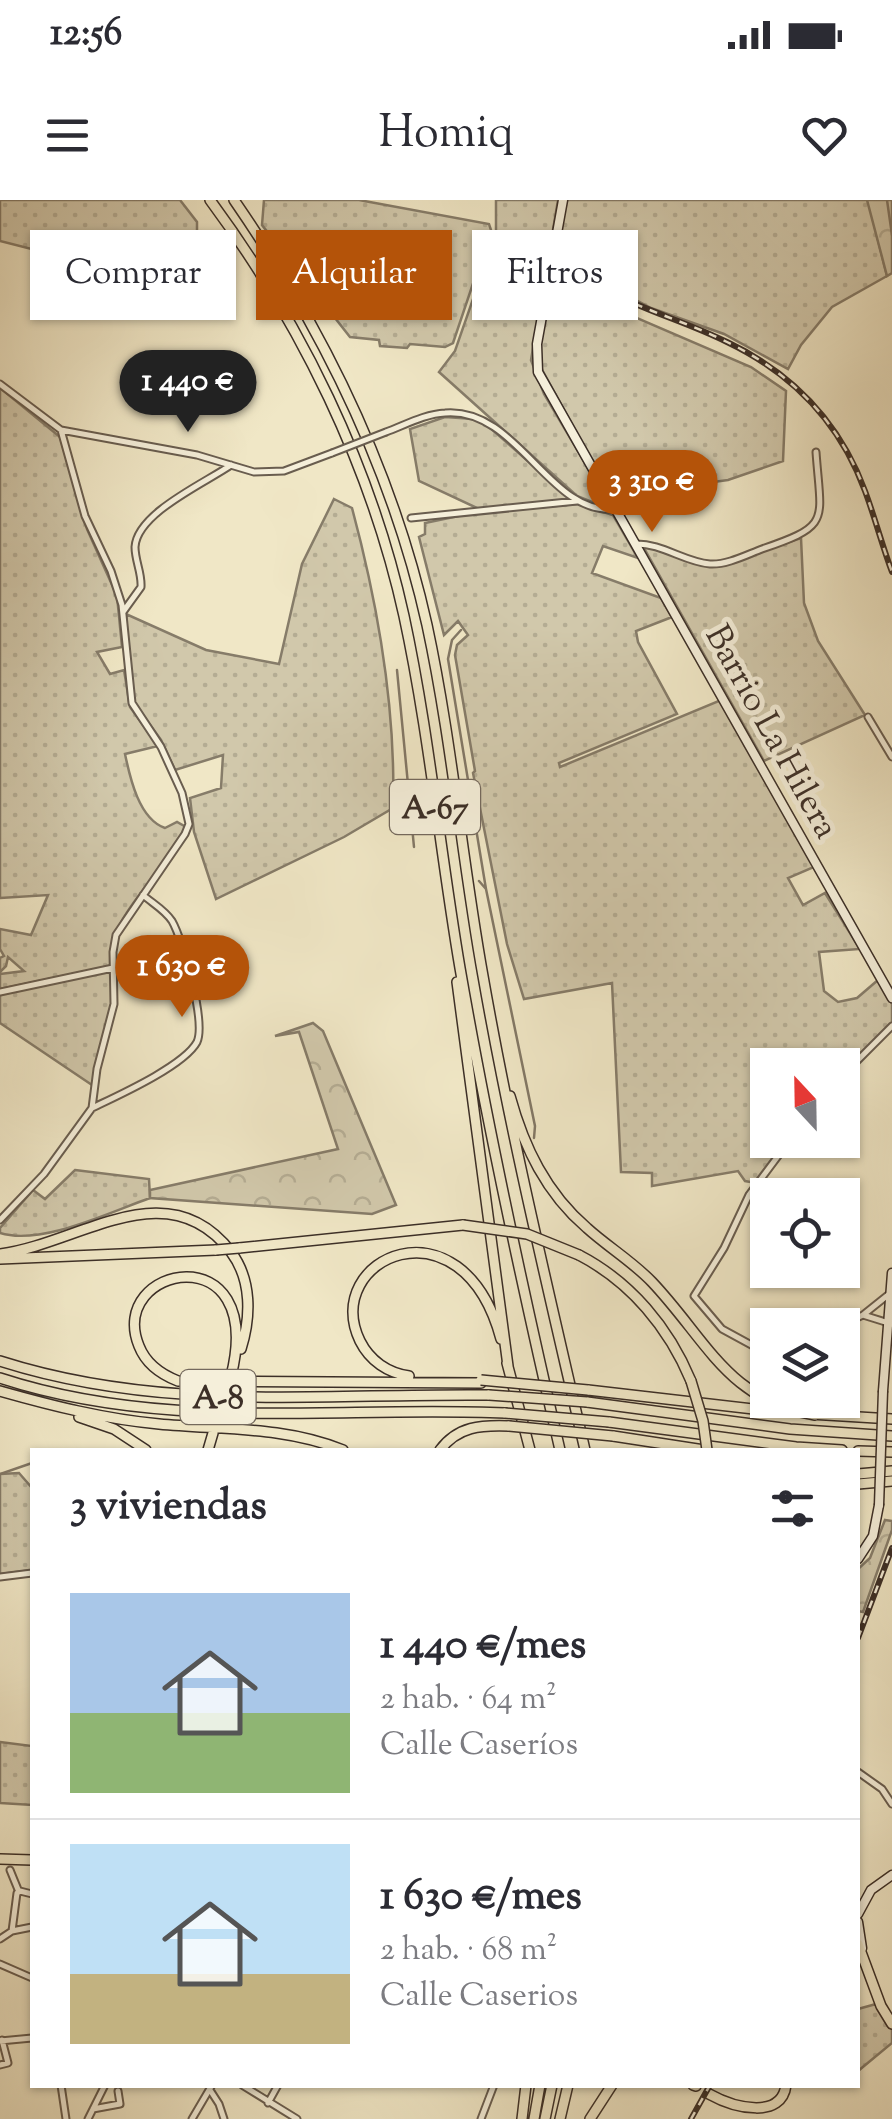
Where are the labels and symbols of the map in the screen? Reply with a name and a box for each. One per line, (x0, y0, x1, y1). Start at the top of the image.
pin: 1 440 € (96, 350, 280, 435)
pin: 3 310 € (560, 450, 744, 535)
street label: Barrio La Hilera (690, 616, 850, 849)
road number: A-67 (390, 780, 480, 834)
pin: 1 630 € (90, 935, 274, 1020)
north arrow (750, 1048, 860, 1158)
road number: A-8 (180, 1370, 256, 1424)

